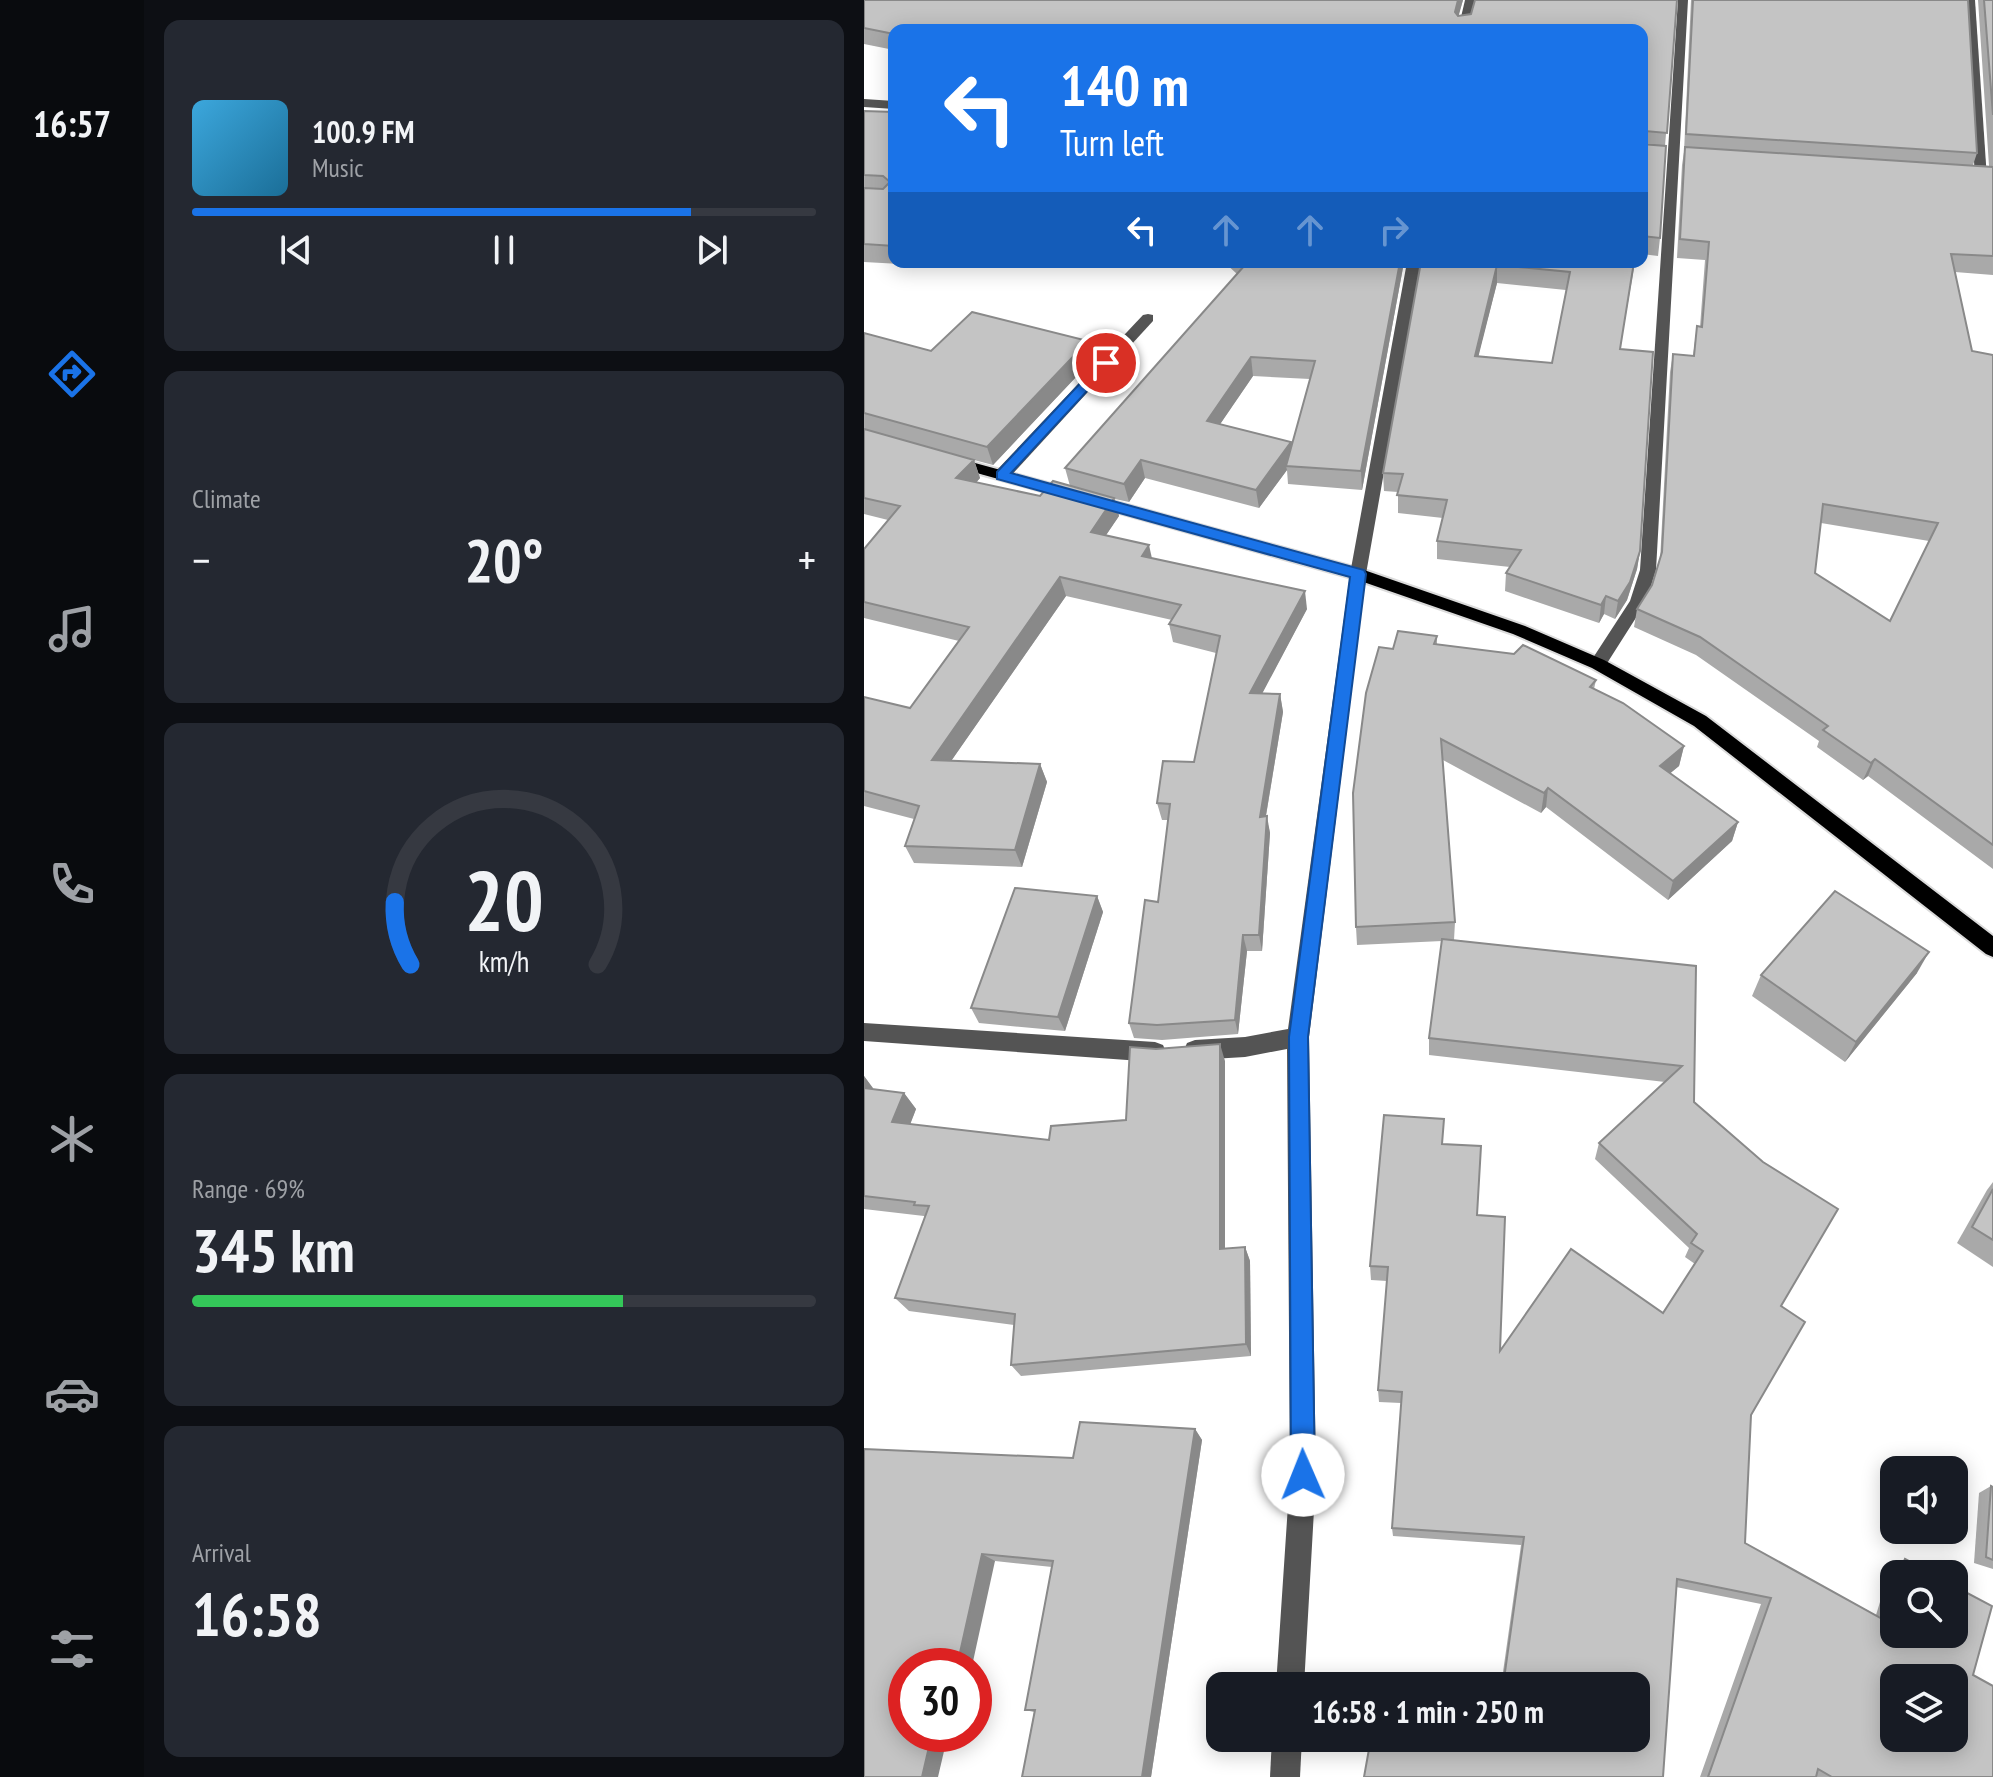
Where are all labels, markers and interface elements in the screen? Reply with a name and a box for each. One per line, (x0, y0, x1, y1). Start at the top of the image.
text: 140 m (1060, 49, 1189, 121)
icon: left (928, 56, 1032, 160)
text: 16:57 (33, 100, 111, 147)
text: 100.9 FM (312, 112, 414, 151)
text: Turn left (1060, 119, 1164, 166)
text: Music (312, 151, 364, 184)
icon: left (1120, 208, 1164, 252)
icon: ahead (1204, 208, 1248, 252)
icon: ahead (1288, 208, 1332, 252)
icon: right (1372, 208, 1416, 252)
icon: previous (274, 228, 318, 272)
icon: pause (482, 228, 526, 272)
icon: next (690, 228, 734, 272)
pin (1072, 329, 1140, 397)
icon: arrive (1084, 341, 1128, 385)
icon: directions (44, 346, 100, 402)
text: Climate (192, 482, 261, 515)
text: 20° (464, 521, 544, 599)
text: − (192, 531, 210, 588)
text: + (798, 531, 816, 588)
icon: music (44, 601, 100, 657)
text: 20 (464, 845, 544, 953)
icon: phone (44, 856, 100, 912)
text: km/h (479, 943, 529, 980)
icon: climate (44, 1111, 100, 1167)
text: Range · 69% (192, 1172, 305, 1205)
text: 345 km (192, 1211, 355, 1289)
icon: car (44, 1366, 100, 1422)
position arrow (1261, 1433, 1345, 1517)
map controls (1880, 1456, 1968, 1752)
button: sound (1880, 1456, 1968, 1544)
text: Arrival (192, 1536, 251, 1569)
button: search (1880, 1560, 1968, 1648)
text: 16:58 (192, 1575, 322, 1653)
icon: filters (44, 1621, 100, 1677)
speed limit sign: 30 (888, 1648, 992, 1752)
button: layers (1880, 1664, 1968, 1752)
text: 16:58 · 1 min · 250 m (1312, 1692, 1544, 1731)

